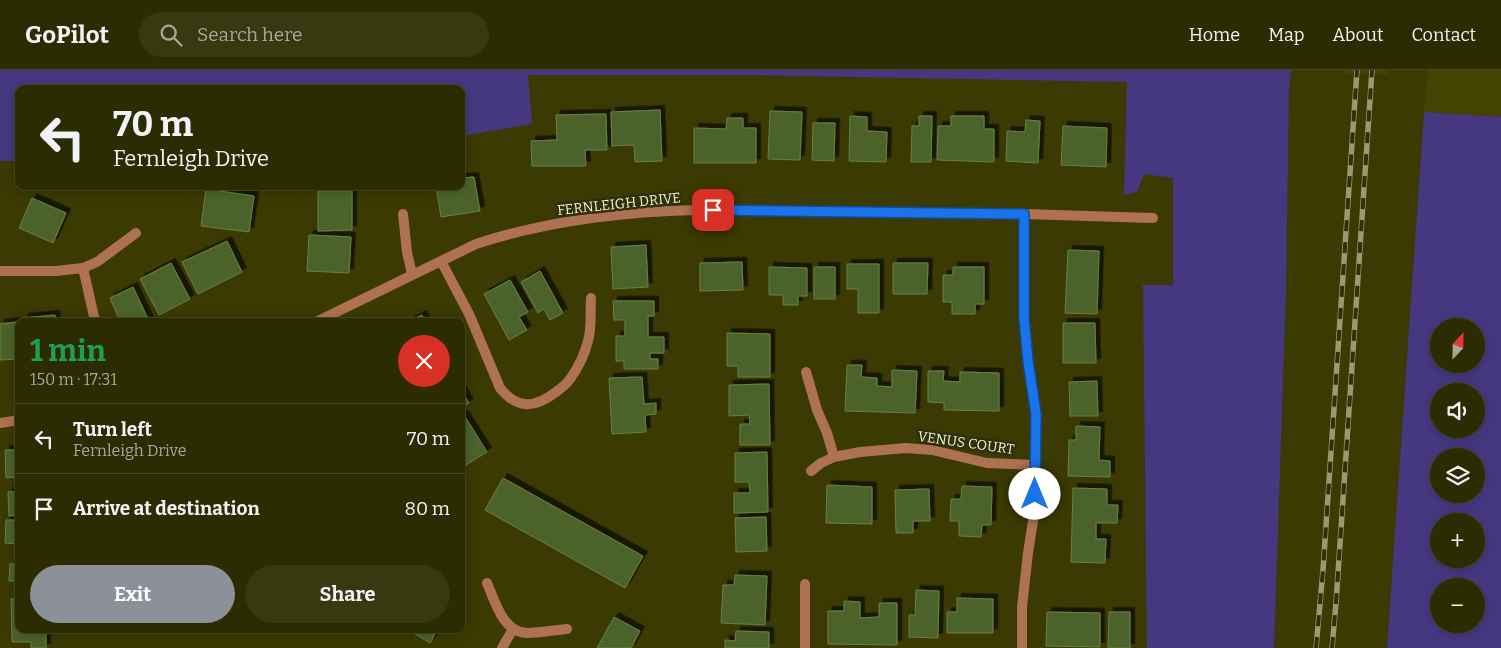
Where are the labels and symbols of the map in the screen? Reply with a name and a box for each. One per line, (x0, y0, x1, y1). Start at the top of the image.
street label: FERNLEIGH DRIVE (556, 189, 682, 219)
pin (692, 189, 734, 231)
north arrow (1430, 318, 1485, 372)
street label: VENUS COURT (917, 428, 1015, 458)
position arrow (1008, 467, 1060, 519)

